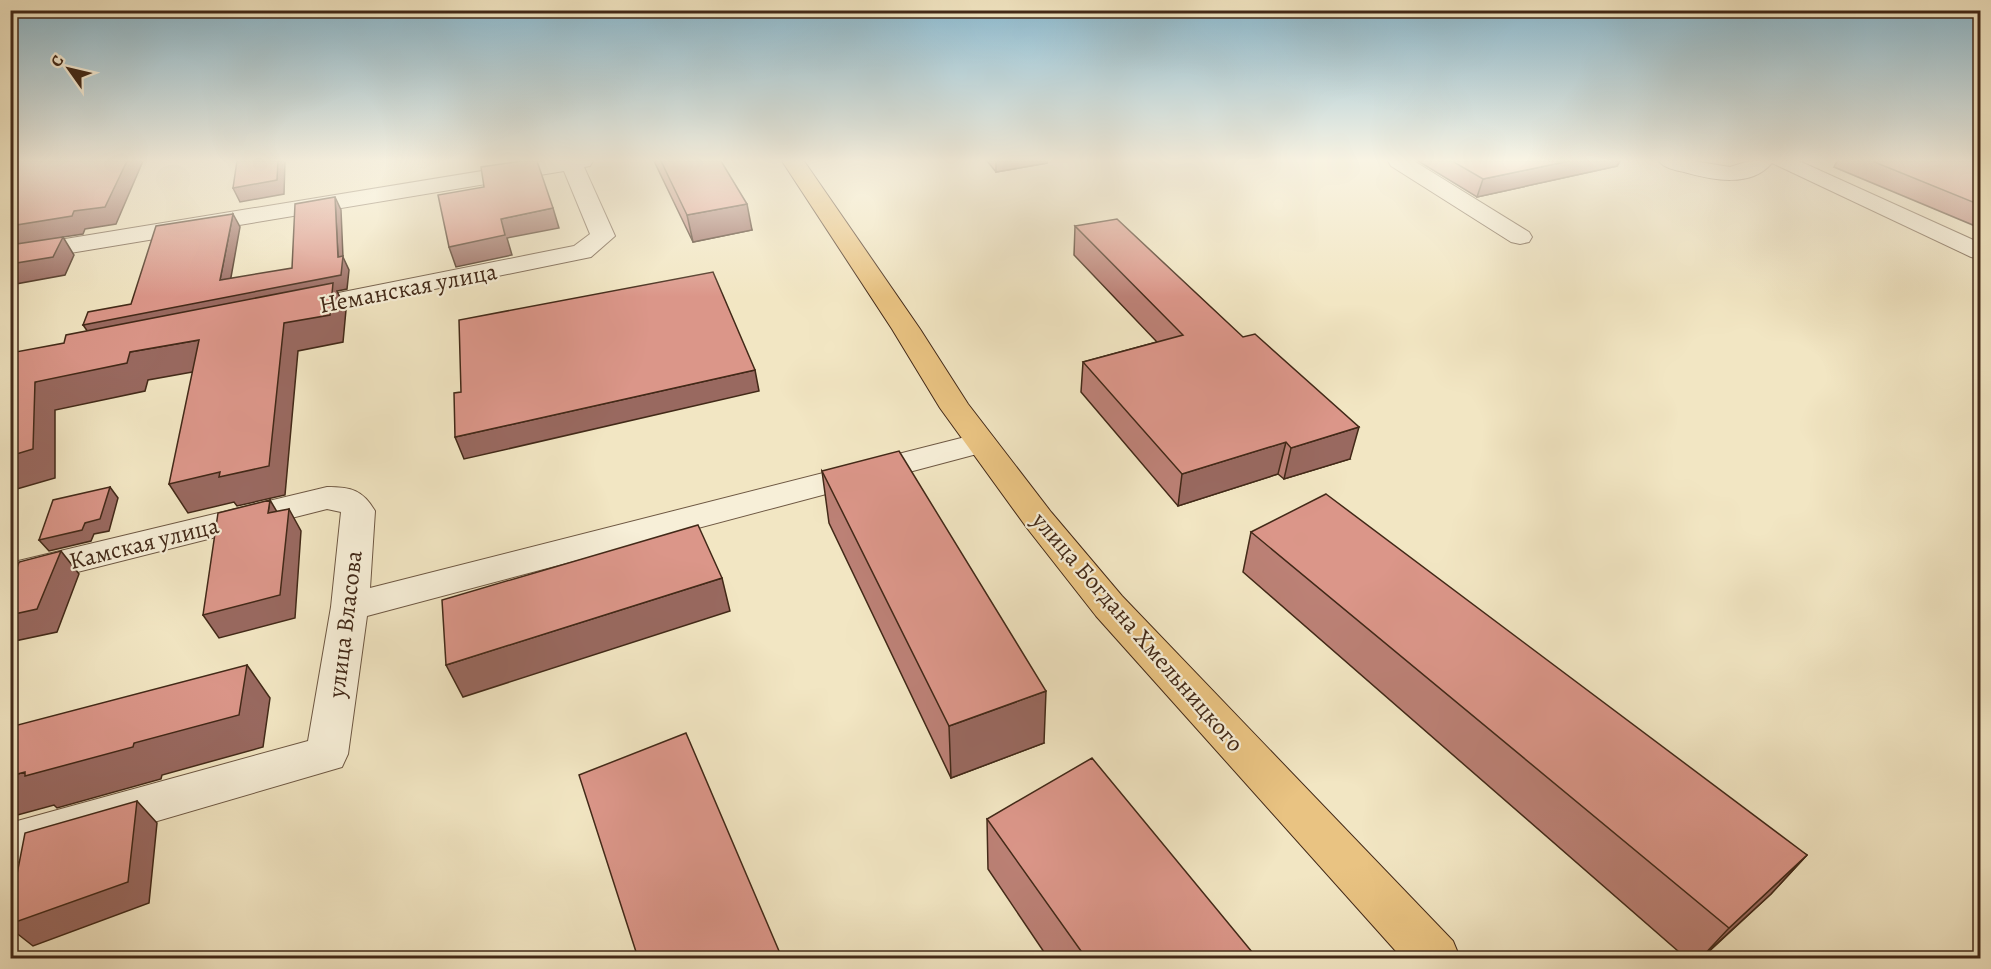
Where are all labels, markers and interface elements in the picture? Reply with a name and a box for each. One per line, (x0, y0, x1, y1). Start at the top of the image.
north arrow (39, 39, 99, 99)
text: С (46, 51, 69, 71)
street label: Неманская улица (316, 255, 500, 321)
street label: улица Богдана Хмельницкого (1024, 505, 1251, 759)
street label: Камская улица (66, 509, 222, 577)
street label: улица Власова (320, 549, 370, 700)

